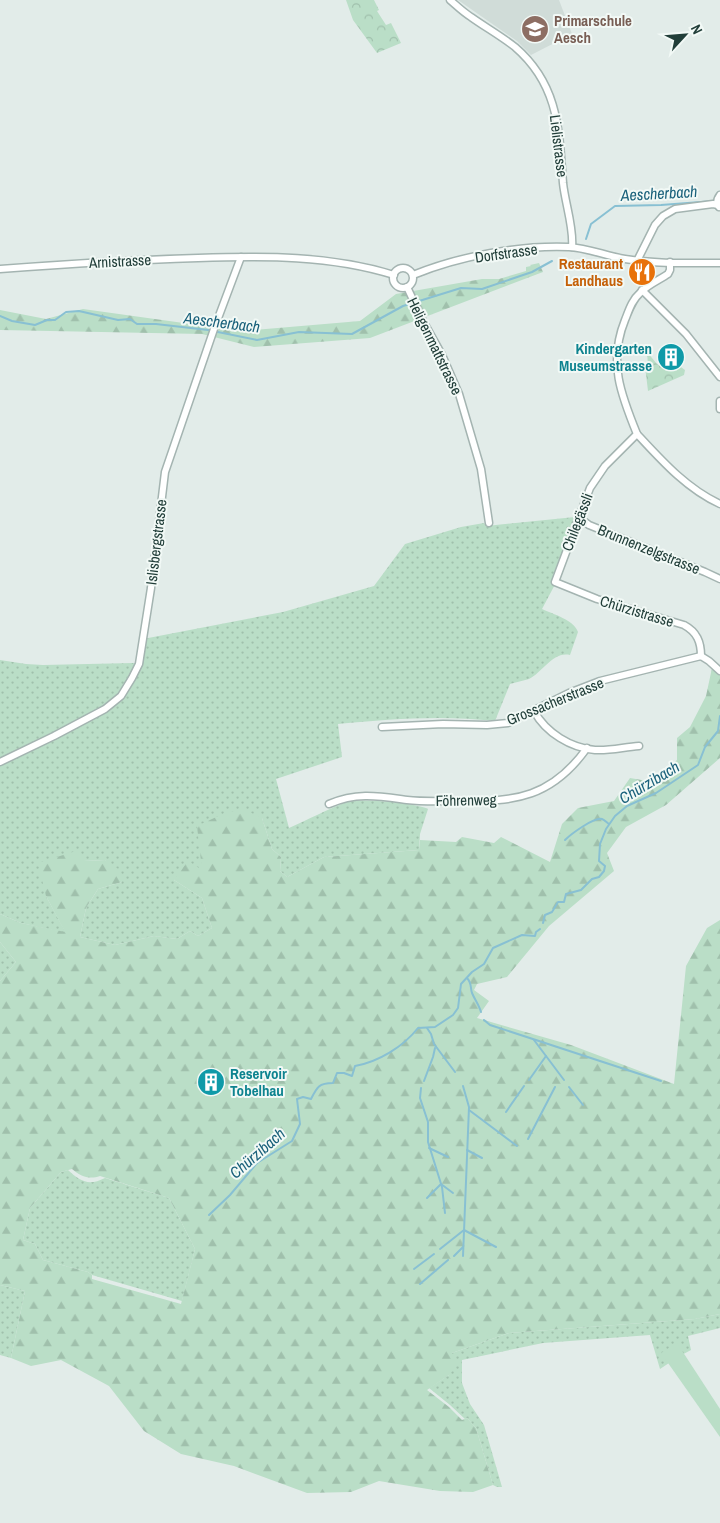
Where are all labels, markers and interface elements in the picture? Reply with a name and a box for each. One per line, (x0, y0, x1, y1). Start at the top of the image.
place label: Primarschule Aesch (554, 10, 632, 48)
north arrow (660, 10, 710, 60)
school or university icon: Primarschule Aesch (520, 14, 550, 44)
text: N (687, 22, 707, 37)
street label: Lielistrasse (545, 114, 573, 179)
water label: Aescherbach (619, 180, 698, 206)
street label: Dorfstrasse (473, 238, 539, 268)
street label: Arnistrasse (87, 249, 152, 273)
place label: Restaurant Landhaus (559, 253, 623, 291)
restaurant icon: Restaurant Landhaus (627, 257, 657, 287)
street label: Heligenmattstrasse (402, 294, 468, 398)
water label: Aescherbach (182, 306, 261, 338)
place label: Kindergarten Museumstrasse (559, 338, 652, 376)
building icon: Kindergarten Museumstrasse (656, 342, 686, 372)
street label: Chilegässli (556, 490, 598, 554)
street label: Islisbergstrasse (140, 498, 172, 586)
street label: Brunnenzelgstrasse (595, 519, 703, 579)
street label: Chürzistrasse (598, 590, 676, 632)
street label: Grossacherstrasse (503, 672, 607, 730)
water label: Chürzibach (615, 755, 683, 809)
street label: Föhrenweg (435, 789, 497, 811)
place label: Reservoir Tobelhau (230, 1063, 287, 1101)
building icon: Reservoir Tobelhau (196, 1067, 226, 1097)
water label: Chürzibach (224, 1123, 290, 1183)

